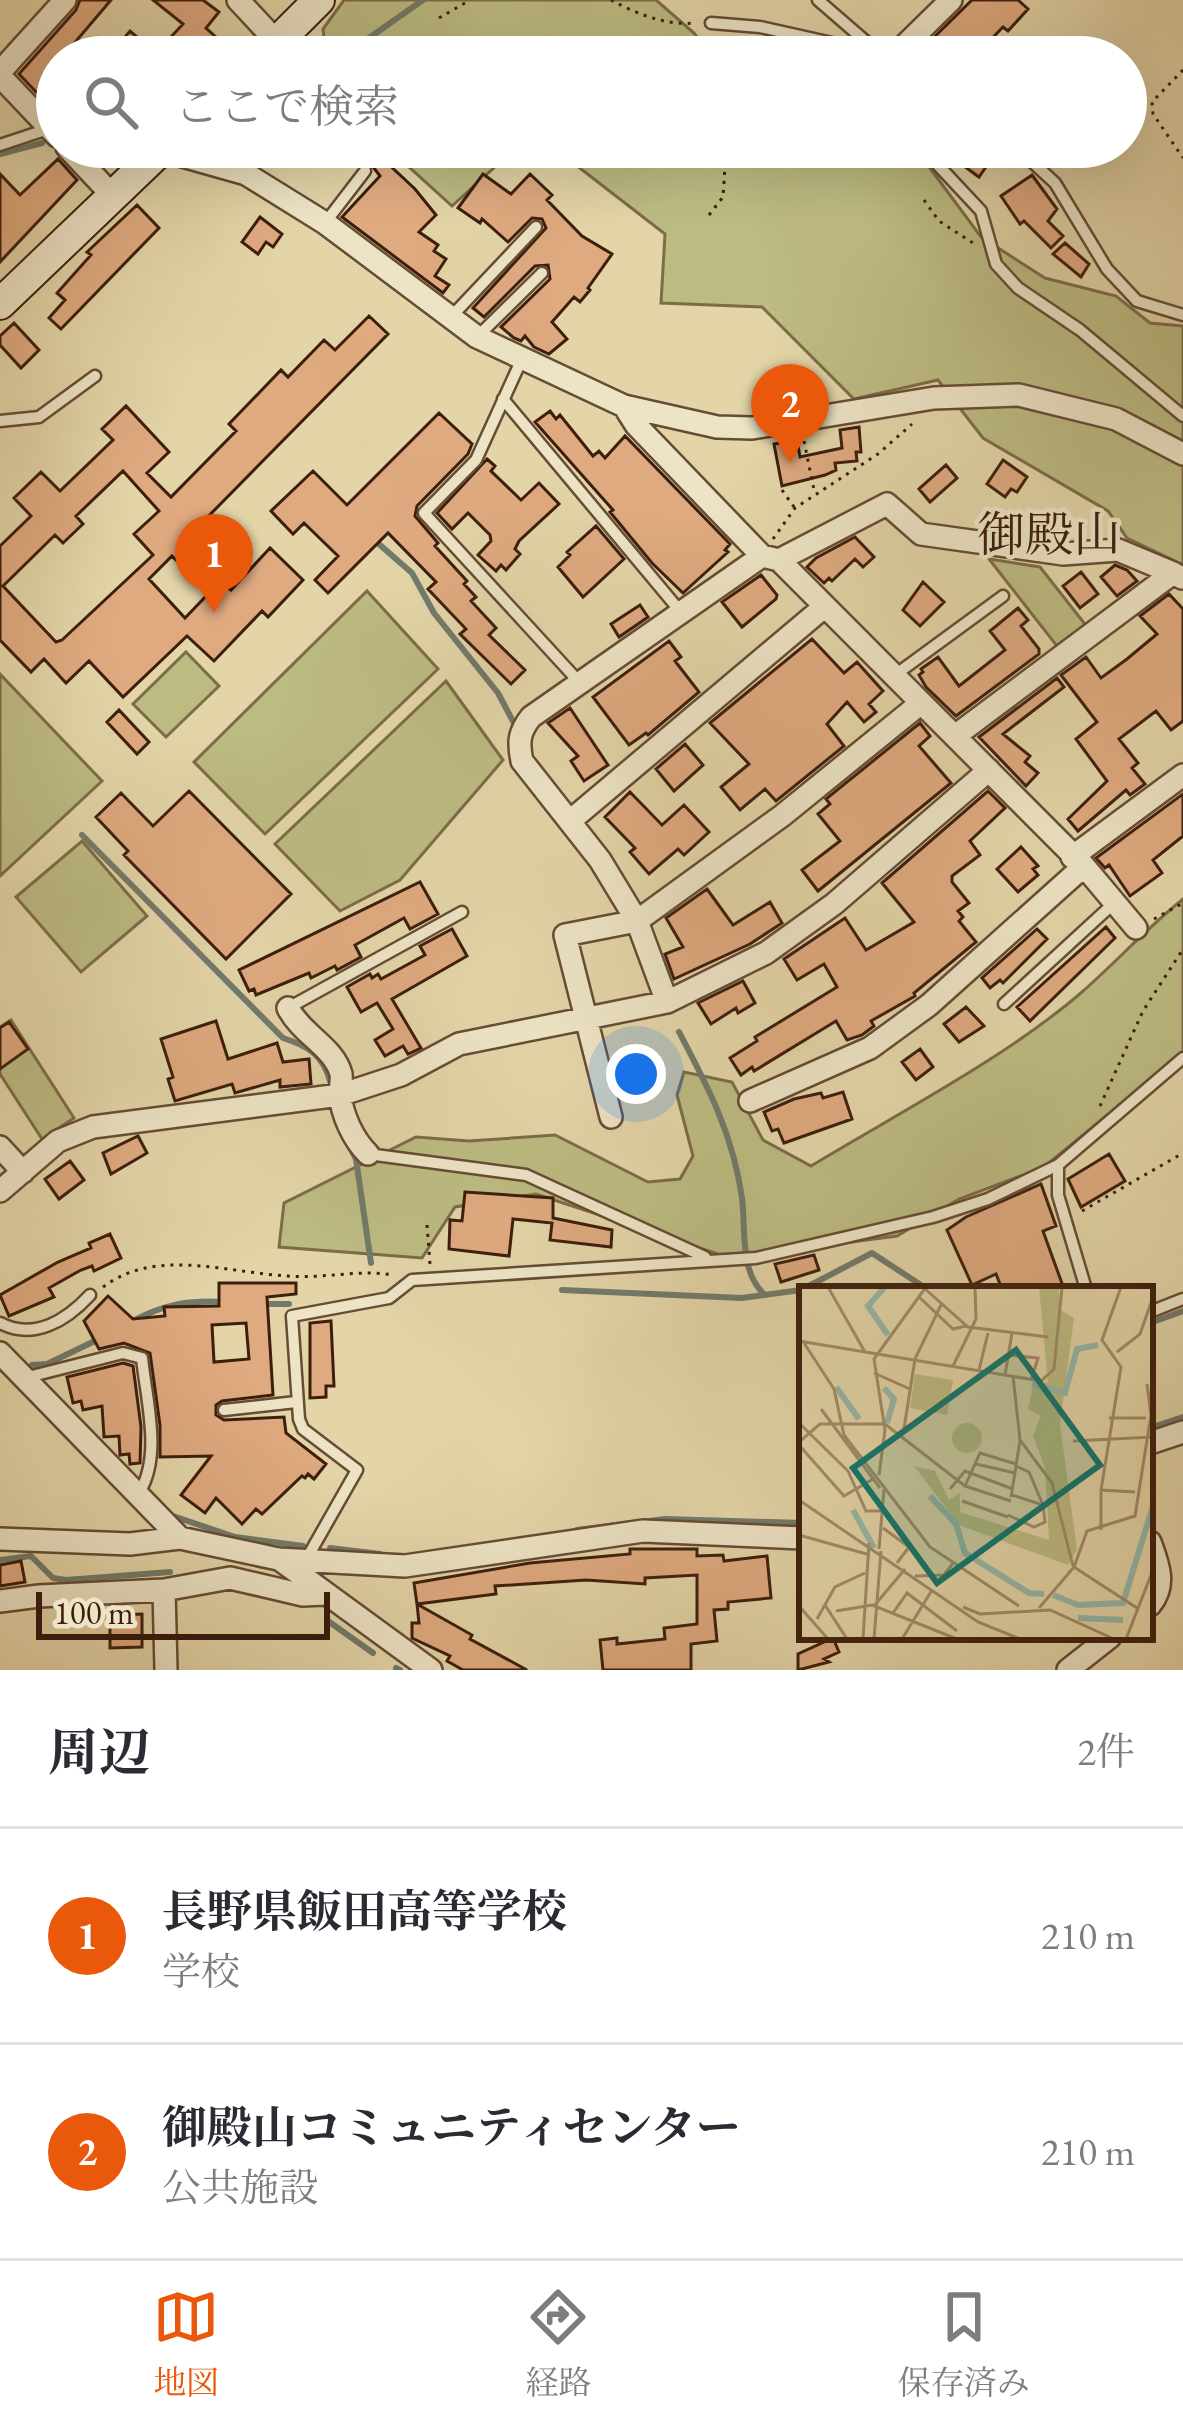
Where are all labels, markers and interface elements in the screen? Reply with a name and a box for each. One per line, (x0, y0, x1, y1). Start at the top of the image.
search box (36, 36, 1147, 168)
icon: search (78, 69, 144, 135)
text: ここで検索 (174, 77, 399, 135)
pin: 2 (751, 364, 829, 463)
district label: 御殿山 (977, 503, 1121, 565)
pin: 1 (175, 514, 253, 613)
your location (606, 1044, 666, 1104)
inset map (799, 1286, 1153, 1640)
scale bar (36, 1586, 330, 1639)
text: 100 m (54, 1591, 134, 1634)
text: 周辺 (48, 1719, 150, 1785)
text: 2件 (1077, 1726, 1135, 1777)
text: 長野県飯田高等学校 (162, 1882, 567, 1940)
text: 1 (77, 1910, 97, 1961)
text: 210 m (1041, 1910, 1135, 1961)
text: 学校 (162, 1946, 240, 1997)
text: 御殿山コミュニティセンター (162, 2098, 741, 2156)
text: 2 (77, 2126, 97, 2177)
text: 210 m (1041, 2126, 1135, 2177)
text: 公共施設 (162, 2162, 318, 2213)
tab: 地図 (153, 2284, 219, 2404)
tab: 経路 (525, 2284, 591, 2404)
tab: 保存済み (898, 2284, 1030, 2404)

